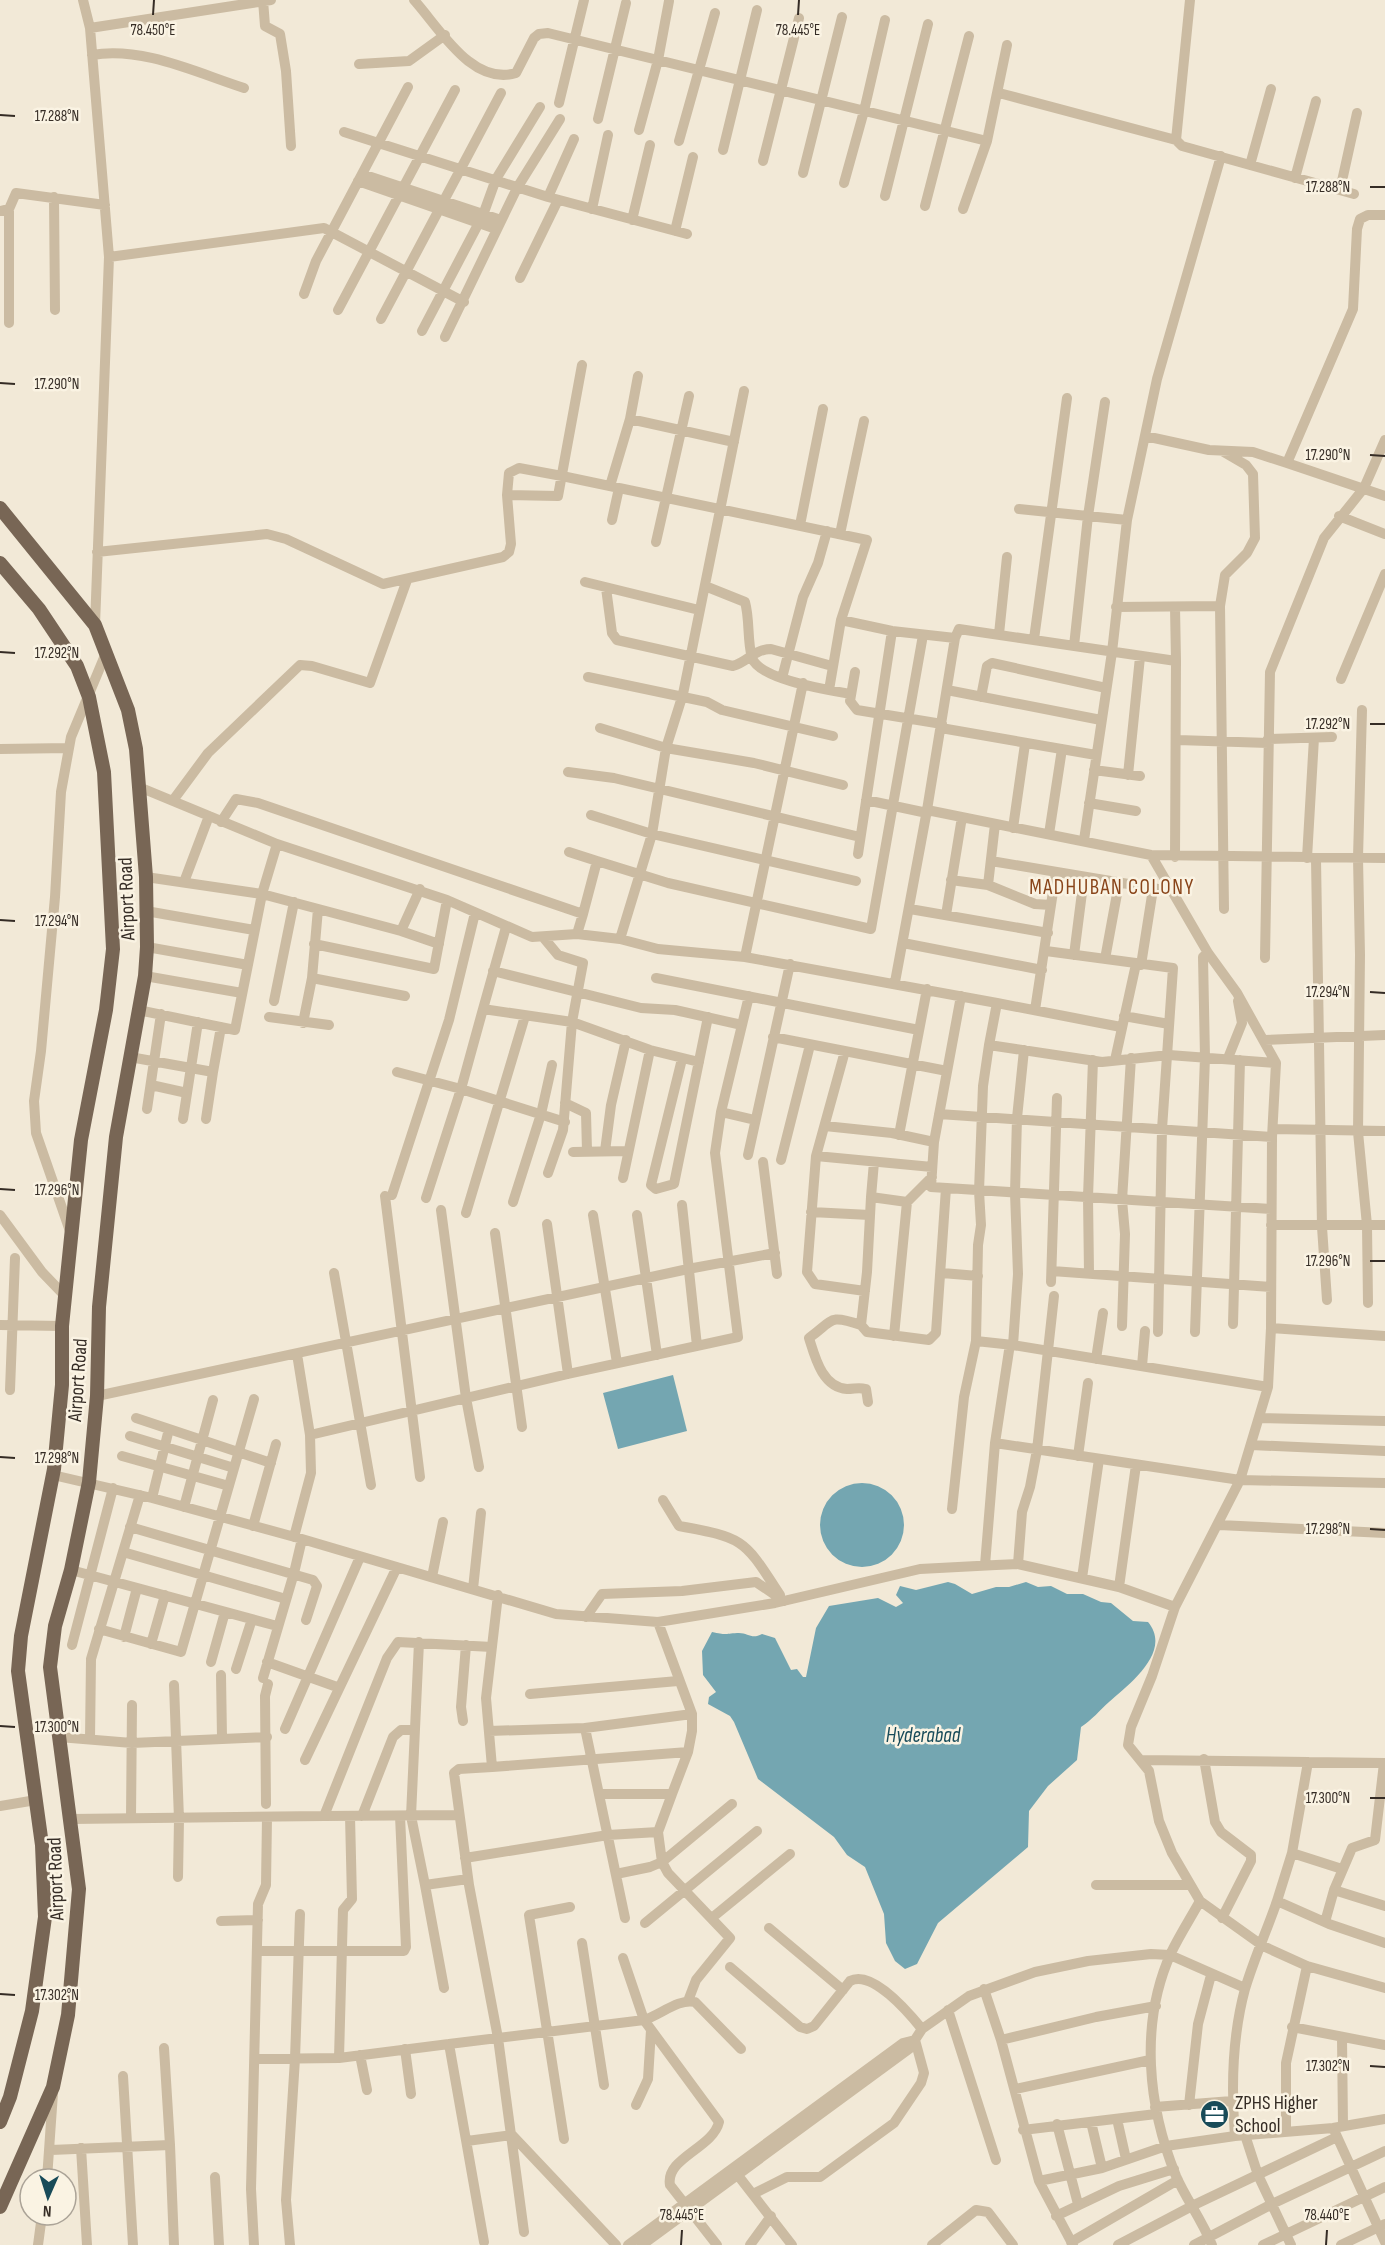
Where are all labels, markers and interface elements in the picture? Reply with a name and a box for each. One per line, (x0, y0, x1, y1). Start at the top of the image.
text: 78.450°E (131, 21, 175, 40)
text: 78.445°E (776, 21, 820, 40)
text: 17.288°N (35, 107, 79, 126)
text: 17.288°N (1306, 178, 1350, 197)
text: 17.290°N (35, 375, 79, 394)
text: 17.290°N (1306, 446, 1350, 465)
text: 17.292°N (35, 644, 79, 663)
text: 17.292°N (1306, 715, 1350, 734)
street label: Airport Road (114, 857, 140, 942)
district label: MADHUBAN COLONY (1029, 875, 1195, 900)
text: 17.294°N (35, 912, 79, 931)
text: 17.294°N (1306, 983, 1350, 1002)
text: 17.296°N (35, 1181, 79, 1200)
text: 17.296°N (1306, 1252, 1350, 1271)
street label: Airport Road (63, 1338, 93, 1423)
text: 17.298°N (35, 1449, 79, 1468)
text: 17.298°N (1306, 1520, 1350, 1539)
text: 17.300°N (35, 1718, 79, 1737)
water label: Hyderabad (886, 1723, 962, 1748)
text: 17.300°N (1306, 1789, 1350, 1808)
street label: Airport Road (43, 1837, 69, 1922)
text: 17.302°N (35, 1986, 79, 2005)
text: 17.302°N (1306, 2057, 1350, 2076)
place label: ZPHS Higher School (1235, 2091, 1318, 2138)
office icon: ZPHS Higher School (1198, 2098, 1230, 2130)
north arrow (18, 2167, 78, 2227)
text: N (43, 2201, 52, 2220)
text: 78.445°E (660, 2206, 704, 2225)
text: 78.440°E (1304, 2206, 1350, 2225)

